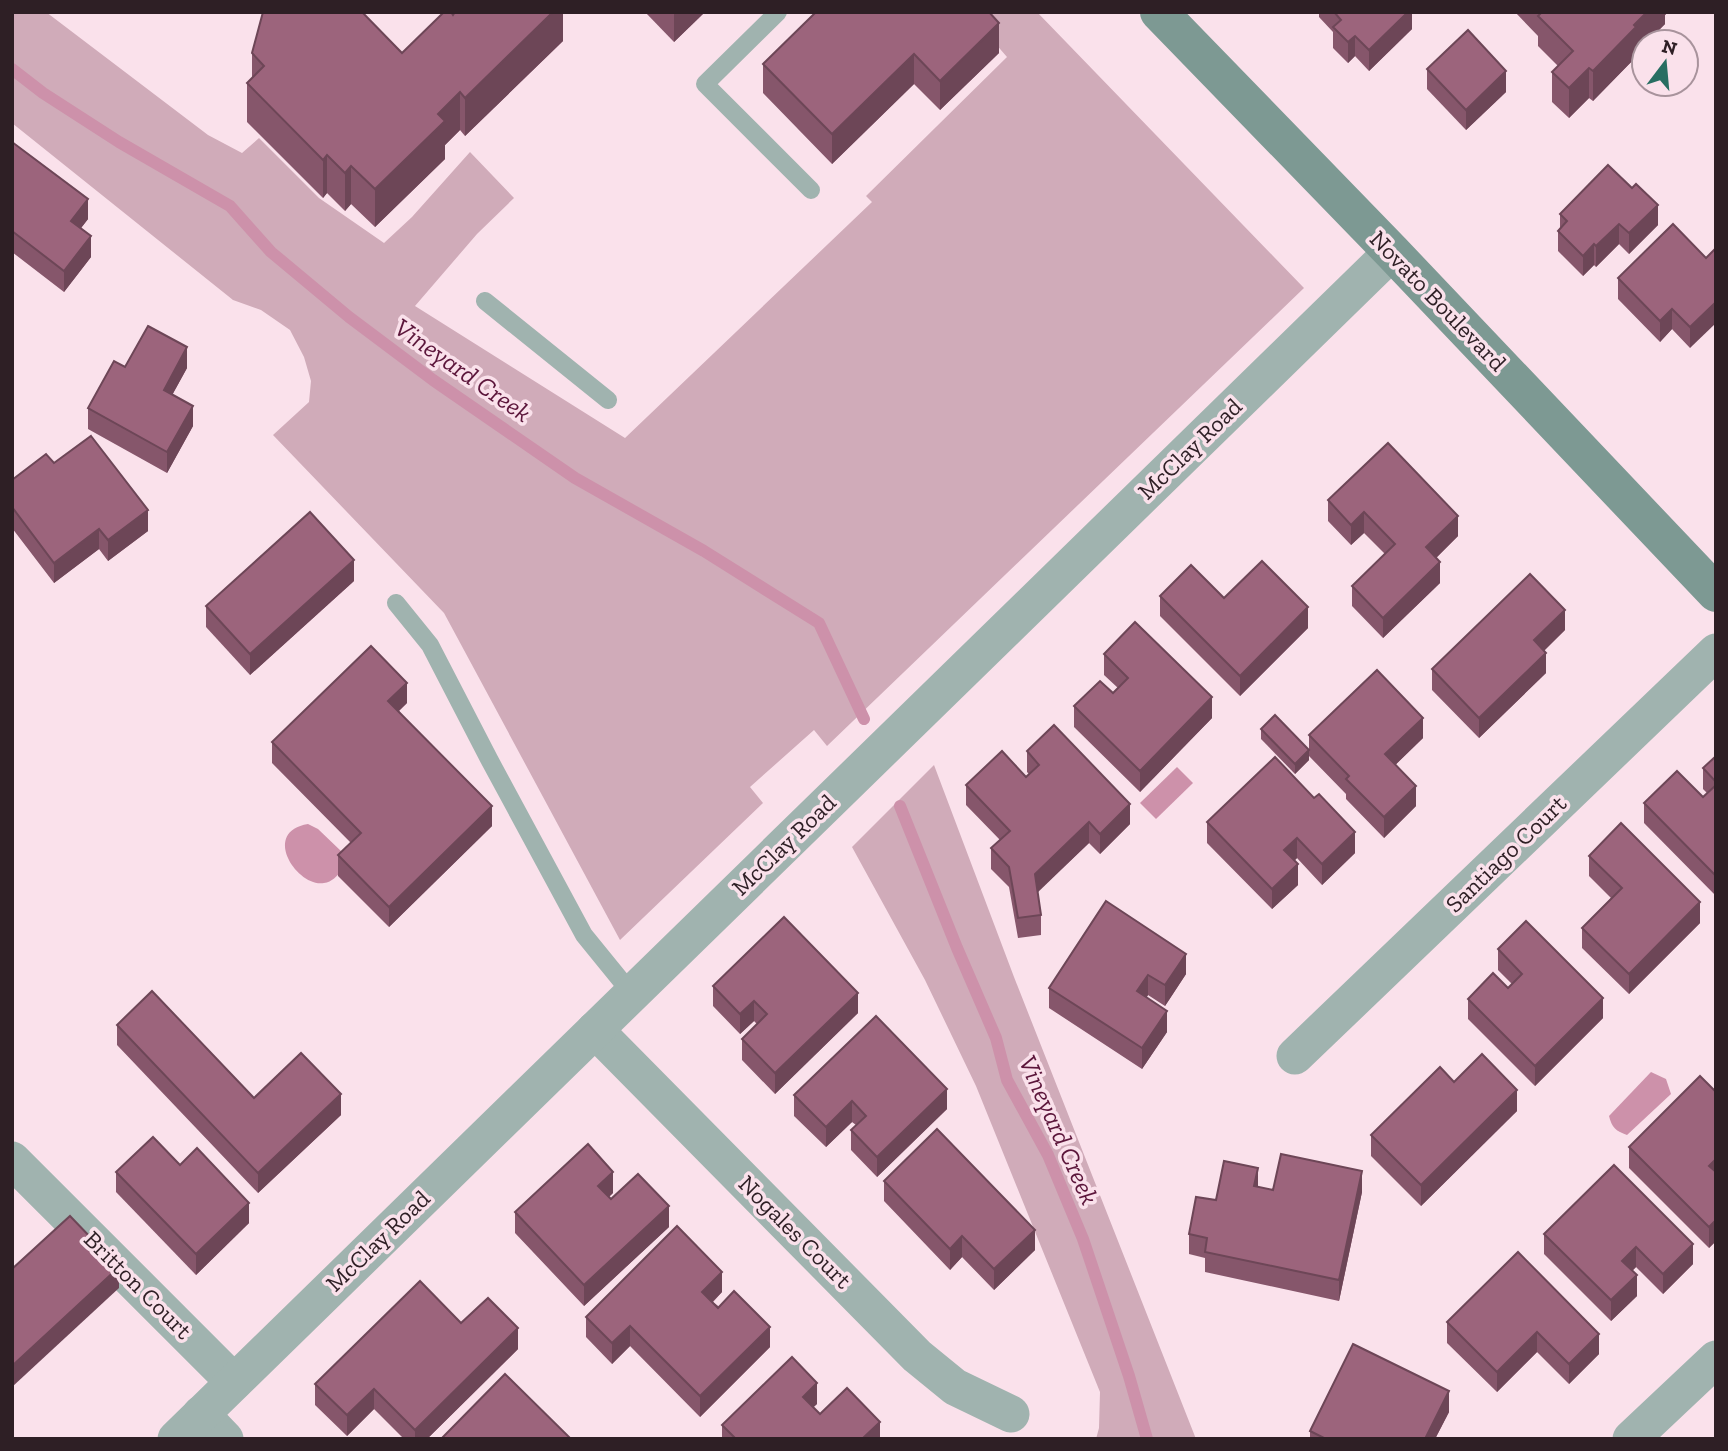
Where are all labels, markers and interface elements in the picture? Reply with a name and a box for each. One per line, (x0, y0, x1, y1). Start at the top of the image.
north arrow (1630, 28, 1700, 98)
text: N (1659, 34, 1680, 60)
street label: Novato Boulevard (1364, 224, 1513, 377)
water label: Vineyard Creek (388, 311, 538, 429)
street label: McClay Road (1132, 392, 1248, 505)
street label: McClay Road (726, 788, 842, 901)
street label: Santiago Court (1439, 789, 1572, 918)
water label: Vineyard Creek (1012, 1050, 1106, 1210)
street label: Nogales Court (733, 1169, 858, 1294)
street label: McClay Road (320, 1184, 436, 1297)
street label: Britton Court (78, 1225, 198, 1345)

